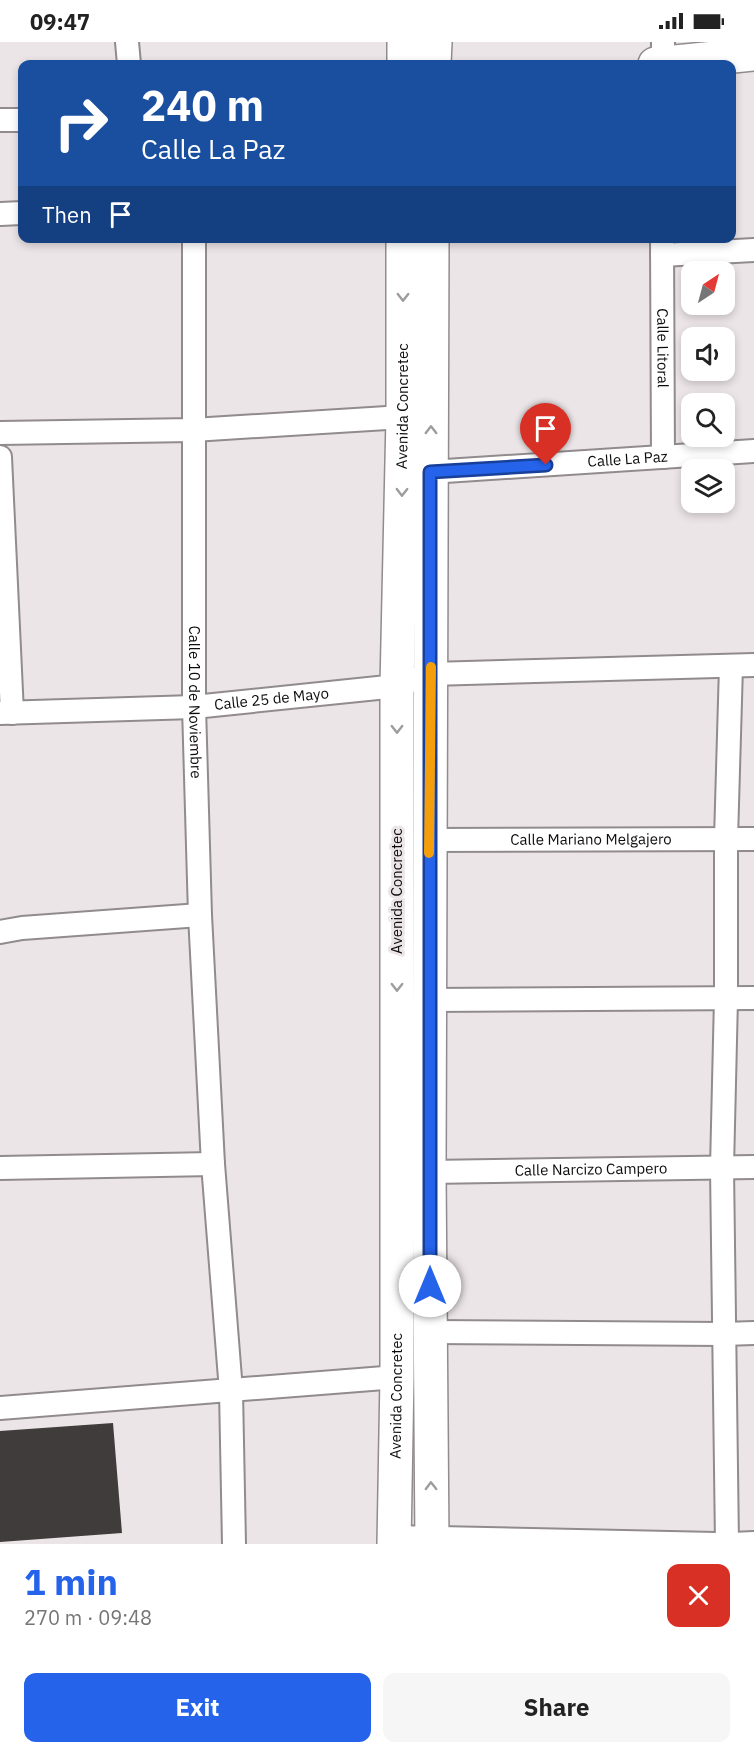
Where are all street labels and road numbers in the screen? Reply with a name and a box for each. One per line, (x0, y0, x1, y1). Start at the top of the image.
street label: Calle Litoral (653, 308, 673, 388)
street label: Avenida Concretec (392, 343, 412, 469)
street label: Calle La Paz (587, 447, 668, 471)
street label: Calle 10 de Noviembre (185, 625, 206, 779)
street label: Calle 25 de Mayo (213, 683, 330, 714)
street label: Avenida Concretec (387, 828, 406, 954)
street label: Calle Mariano Melgajero (510, 829, 672, 849)
street label: Calle Narcizo Campero (515, 1158, 667, 1180)
street label: Avenida Concretec (386, 1333, 406, 1459)

